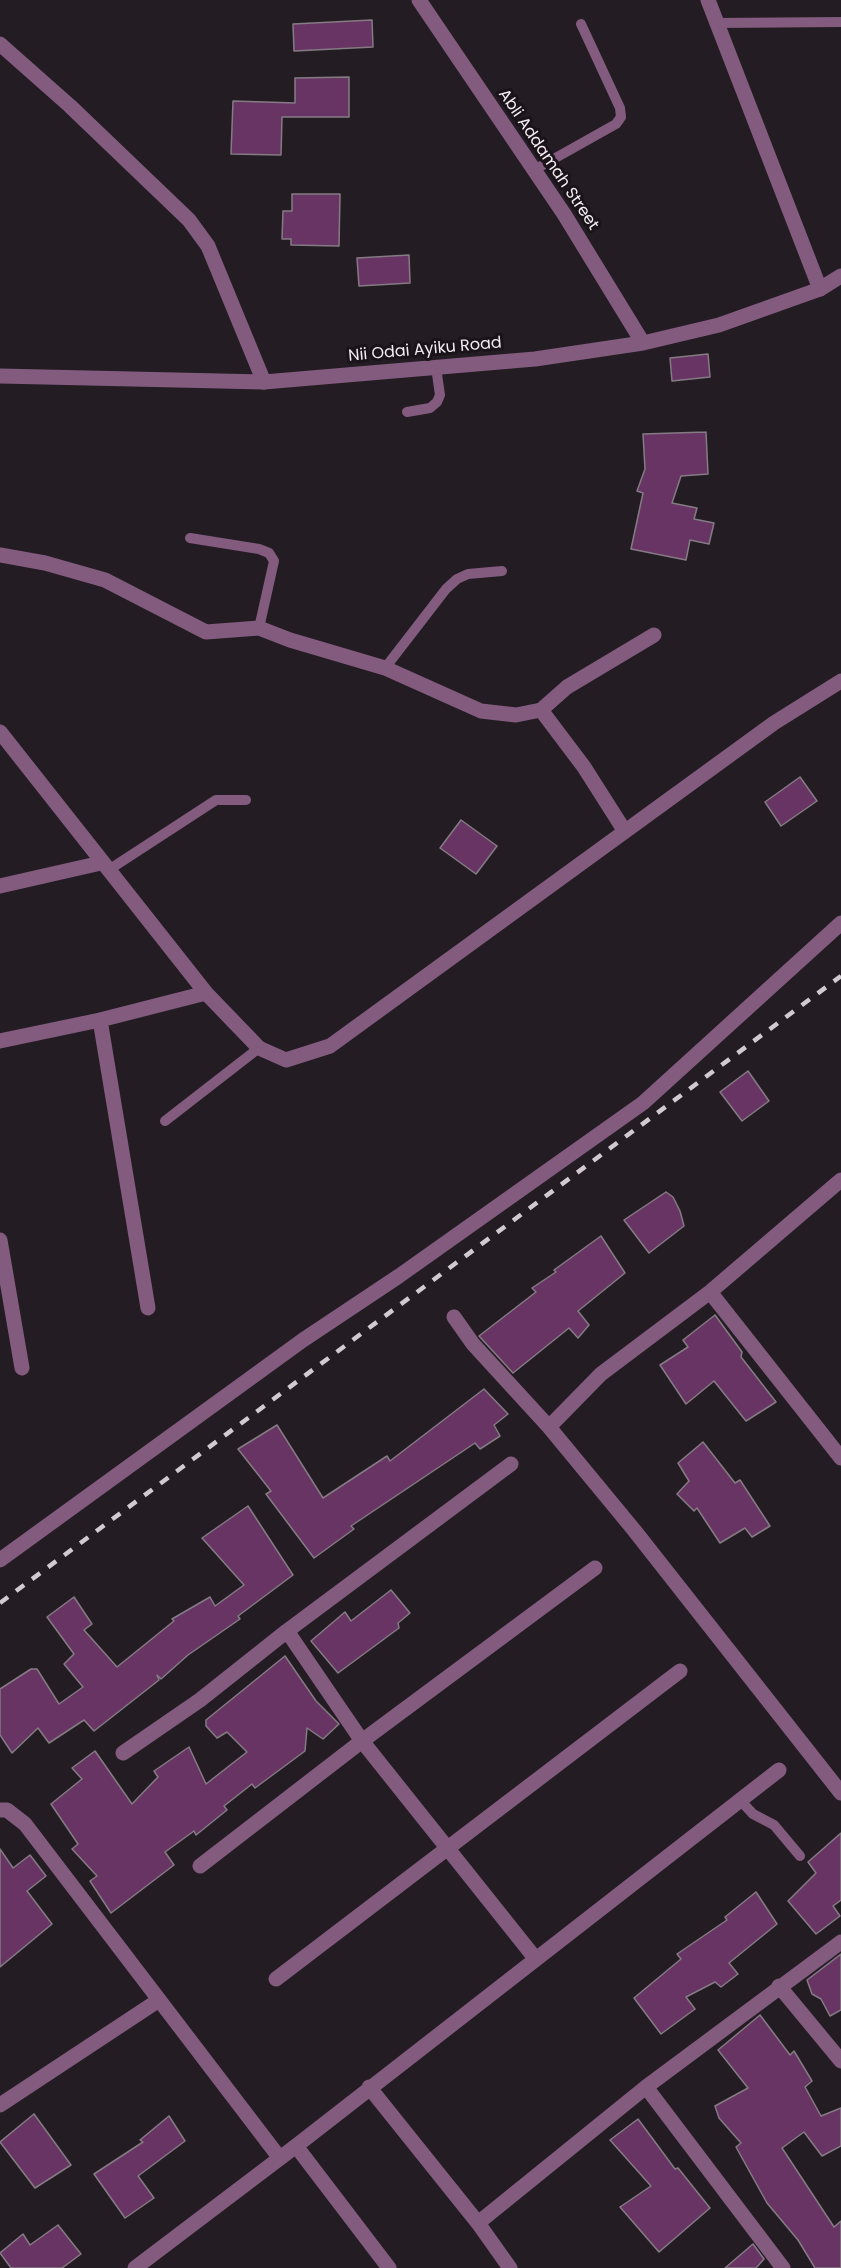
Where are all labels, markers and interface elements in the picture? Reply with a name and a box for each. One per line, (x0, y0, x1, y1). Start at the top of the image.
street label: Abli Addamah Street (494, 86, 602, 234)
street label: Nii Odai Ayiku Road (348, 334, 502, 366)

